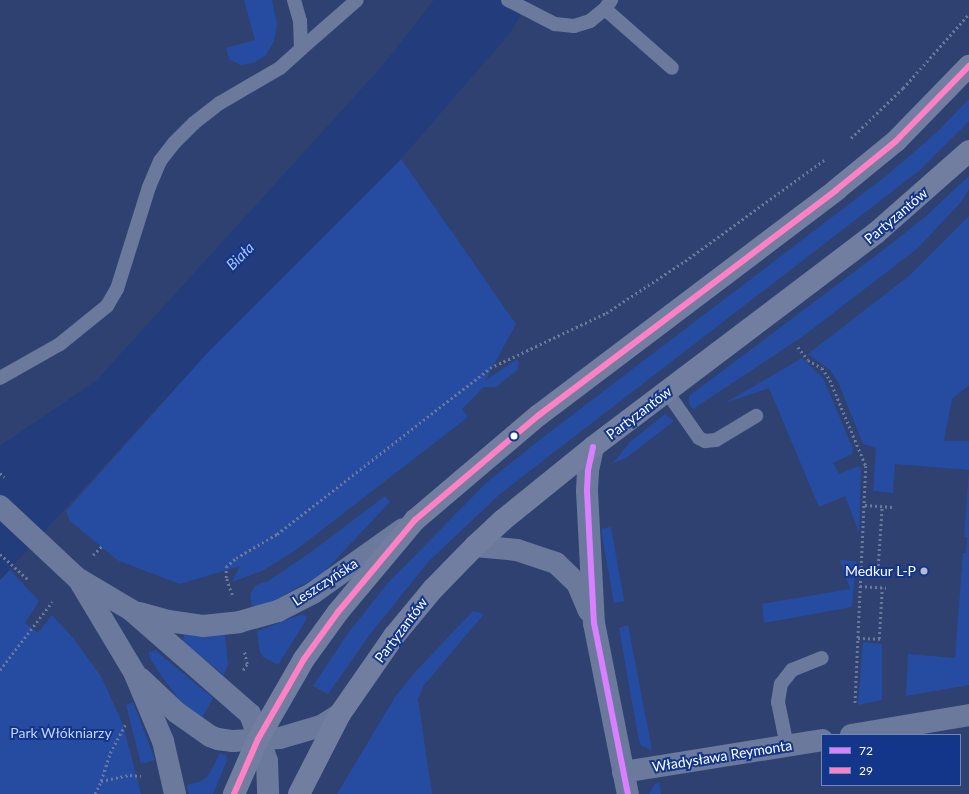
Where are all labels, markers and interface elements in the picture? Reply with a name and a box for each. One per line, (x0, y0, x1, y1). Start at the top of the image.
street label: Partyzantów (861, 185, 931, 247)
water label: Biała (222, 238, 258, 274)
street label: Partyzantów (603, 383, 675, 443)
unlabelled marker (509, 431, 519, 441)
street label: Leszczyńska (289, 555, 361, 609)
place label: Medkur L-P (845, 563, 916, 579)
marker: Medkur L-P (919, 566, 929, 576)
street label: Partyzantów (371, 594, 431, 666)
park label: Park Włókniarzy (10, 725, 112, 741)
legend (821, 734, 961, 786)
street label: Władysława Reymonta (651, 737, 793, 775)
text: 72 (859, 743, 873, 758)
text: 29 (859, 763, 873, 778)

